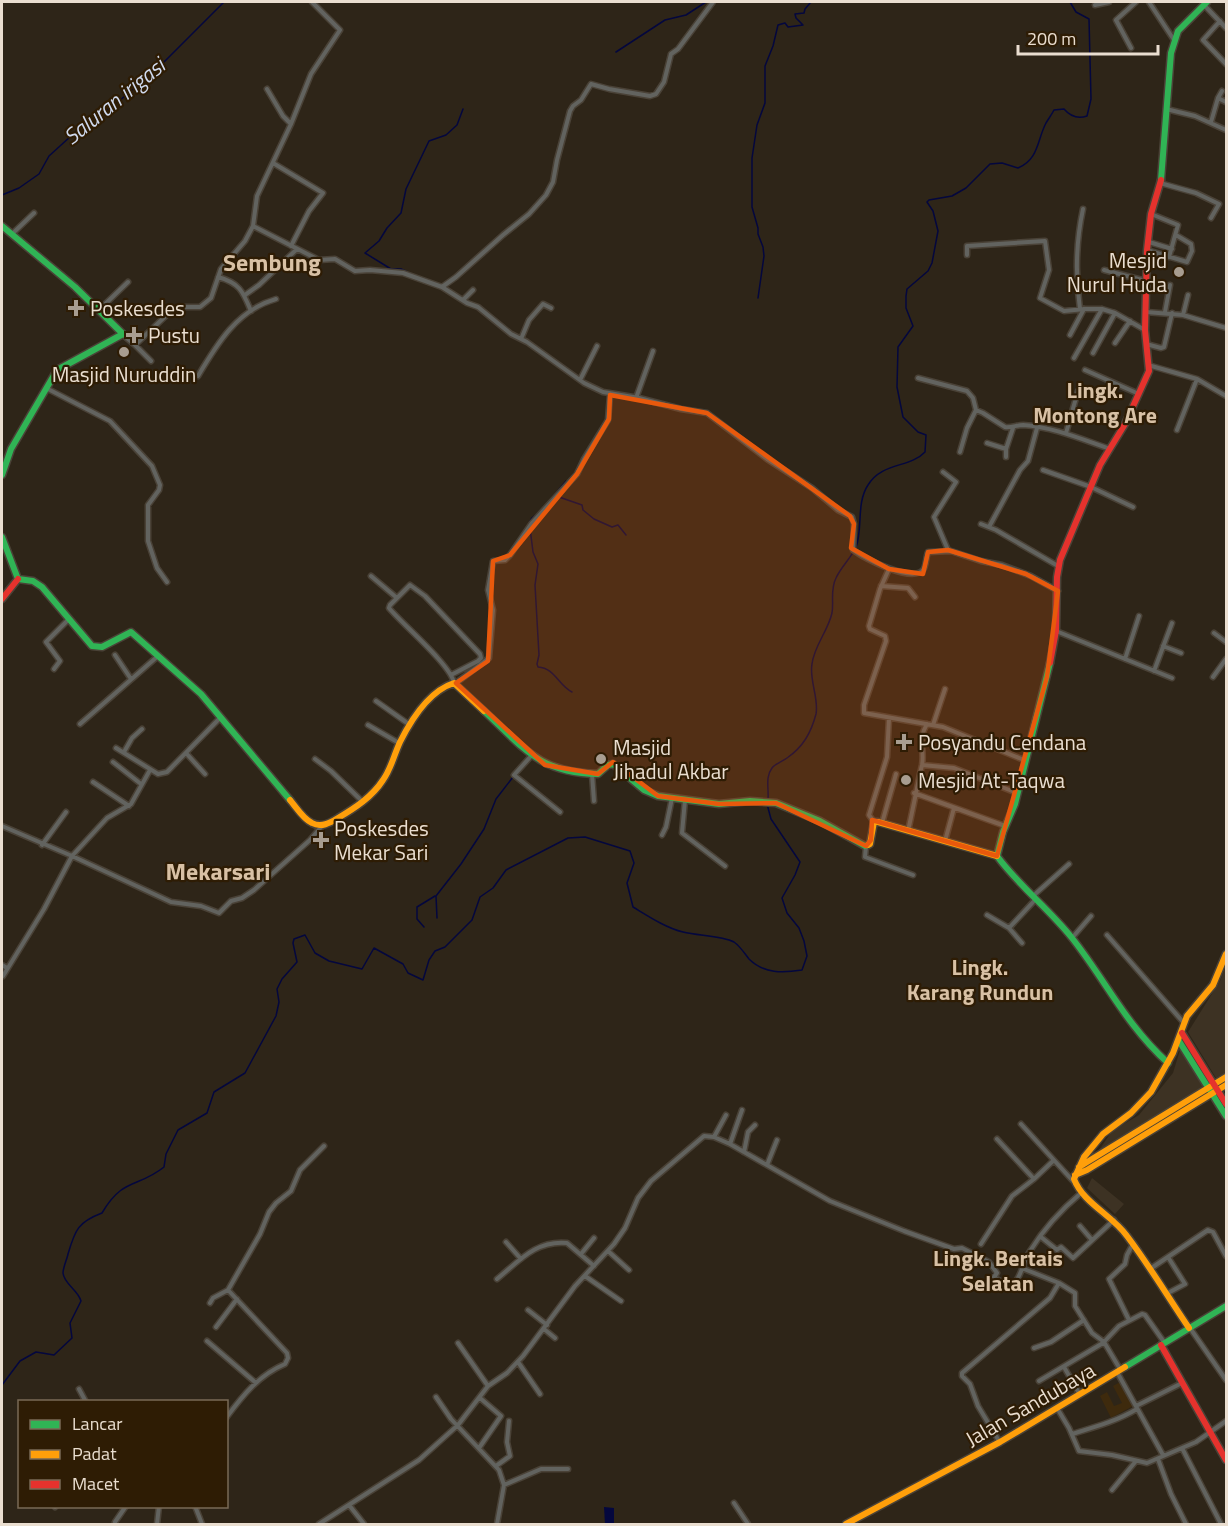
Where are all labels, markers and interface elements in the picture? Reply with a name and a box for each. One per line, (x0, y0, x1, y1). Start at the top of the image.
scale bar (1018, 18, 1158, 56)
text: 200 m (1027, 25, 1076, 52)
water label: Saluran irigasi (56, 48, 174, 153)
district label: Sembung (223, 244, 321, 280)
place label: Mesjid Nurul Huda (1067, 244, 1167, 300)
marker: Mesjid Nurul Huda (1172, 265, 1186, 279)
place label: Poskesdes (90, 292, 185, 324)
marker: Poskesdes (67, 299, 85, 317)
place label: Pustu (148, 319, 200, 351)
marker: Pustu (125, 326, 143, 344)
marker: Masjid Nuruddin (117, 345, 131, 359)
place label: Masjid Nuruddin (52, 358, 196, 390)
district label: Lingk. Montong Are (1033, 373, 1157, 432)
place label: Posyandu Cendana (918, 726, 1087, 758)
place label: Masjid Jihadul Akbar (613, 731, 729, 787)
marker: Posyandu Cendana (895, 733, 913, 751)
marker: Masjid Jihadul Akbar (594, 752, 608, 766)
place label: Mesjid At-Taqwa (918, 764, 1065, 796)
marker: Mesjid At-Taqwa (899, 773, 913, 787)
place label: Poskesdes Mekar Sari (334, 812, 429, 868)
marker: Poskesdes Mekar Sari (312, 831, 330, 849)
district label: Mekarsari (166, 853, 270, 889)
district label: Lingk. Karang Rundun (907, 950, 1053, 1009)
district label: Lingk. Bertais Selatan (933, 1241, 1063, 1300)
street label: Jalan Sandubaya (959, 1354, 1101, 1454)
legend (18, 1400, 228, 1508)
text: Lancar (72, 1410, 122, 1437)
text: Padat (72, 1440, 117, 1467)
text: Macet (72, 1470, 120, 1497)

